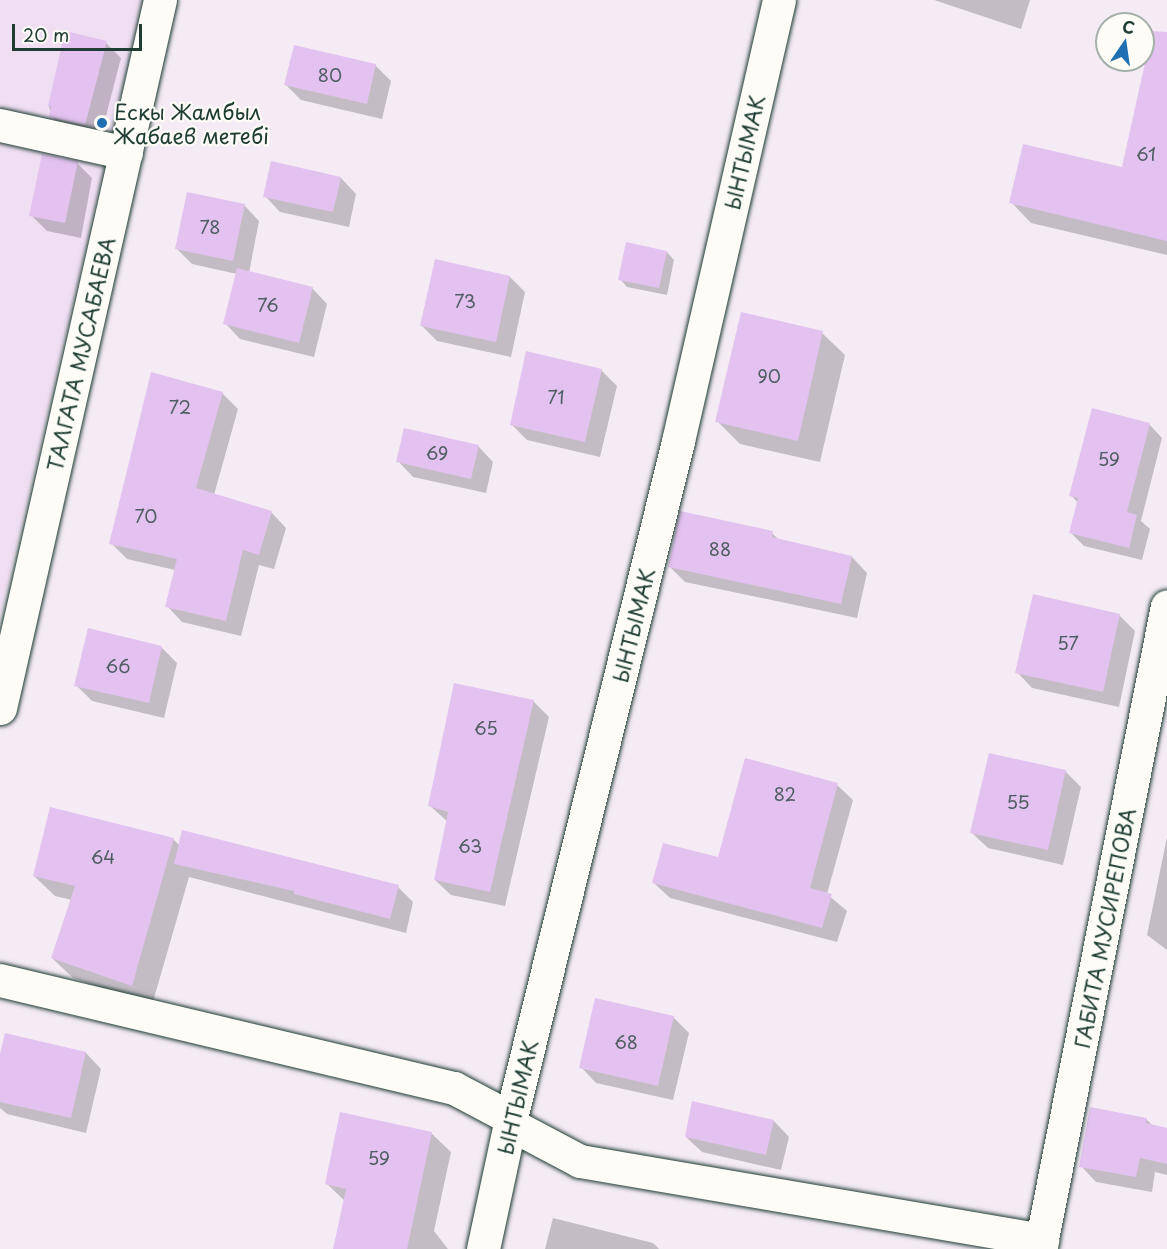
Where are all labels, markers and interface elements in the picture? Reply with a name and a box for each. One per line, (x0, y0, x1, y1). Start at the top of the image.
scale bar (15, 12, 146, 50)
north arrow (1095, 12, 1155, 72)
text: С (1120, 13, 1137, 39)
text: 20 m (23, 21, 69, 48)
house number: 80 (318, 64, 342, 86)
street label: ЫНТЫМАК (719, 92, 769, 212)
place label: Ескы Жамбыл Жабаев метебі (114, 98, 270, 148)
marker: Ескы Жамбыл Жабаев метебі (95, 116, 109, 130)
house number: 61 (1136, 143, 1156, 165)
house number: 78 (200, 216, 220, 238)
street label: ТАЛГАТА МУСАБАЕВА (41, 235, 119, 473)
house number: 73 (454, 290, 476, 312)
house number: 76 (257, 294, 279, 316)
house number: 90 (757, 365, 781, 387)
house number: 71 (548, 386, 564, 408)
house number: 72 (169, 396, 191, 418)
house number: 69 (426, 442, 448, 464)
house number: 59 (1098, 448, 1120, 470)
house number: 70 (135, 505, 157, 527)
house number: 88 (709, 538, 731, 560)
street label: ЫНТЫМАК (607, 565, 659, 685)
house number: 57 (1057, 632, 1079, 654)
house number: 66 (106, 655, 130, 677)
house number: 65 (474, 717, 498, 739)
house number: 82 (774, 783, 796, 805)
house number: 55 (1006, 791, 1030, 813)
street label: ГАБИТА МУСИРЕПОВА (1068, 806, 1140, 1050)
house number: 63 (458, 835, 482, 857)
house number: 64 (91, 846, 115, 868)
house number: 68 (614, 1031, 638, 1053)
street label: ЫНТЫМАК (492, 1037, 542, 1157)
house number: 59 (368, 1147, 390, 1169)

